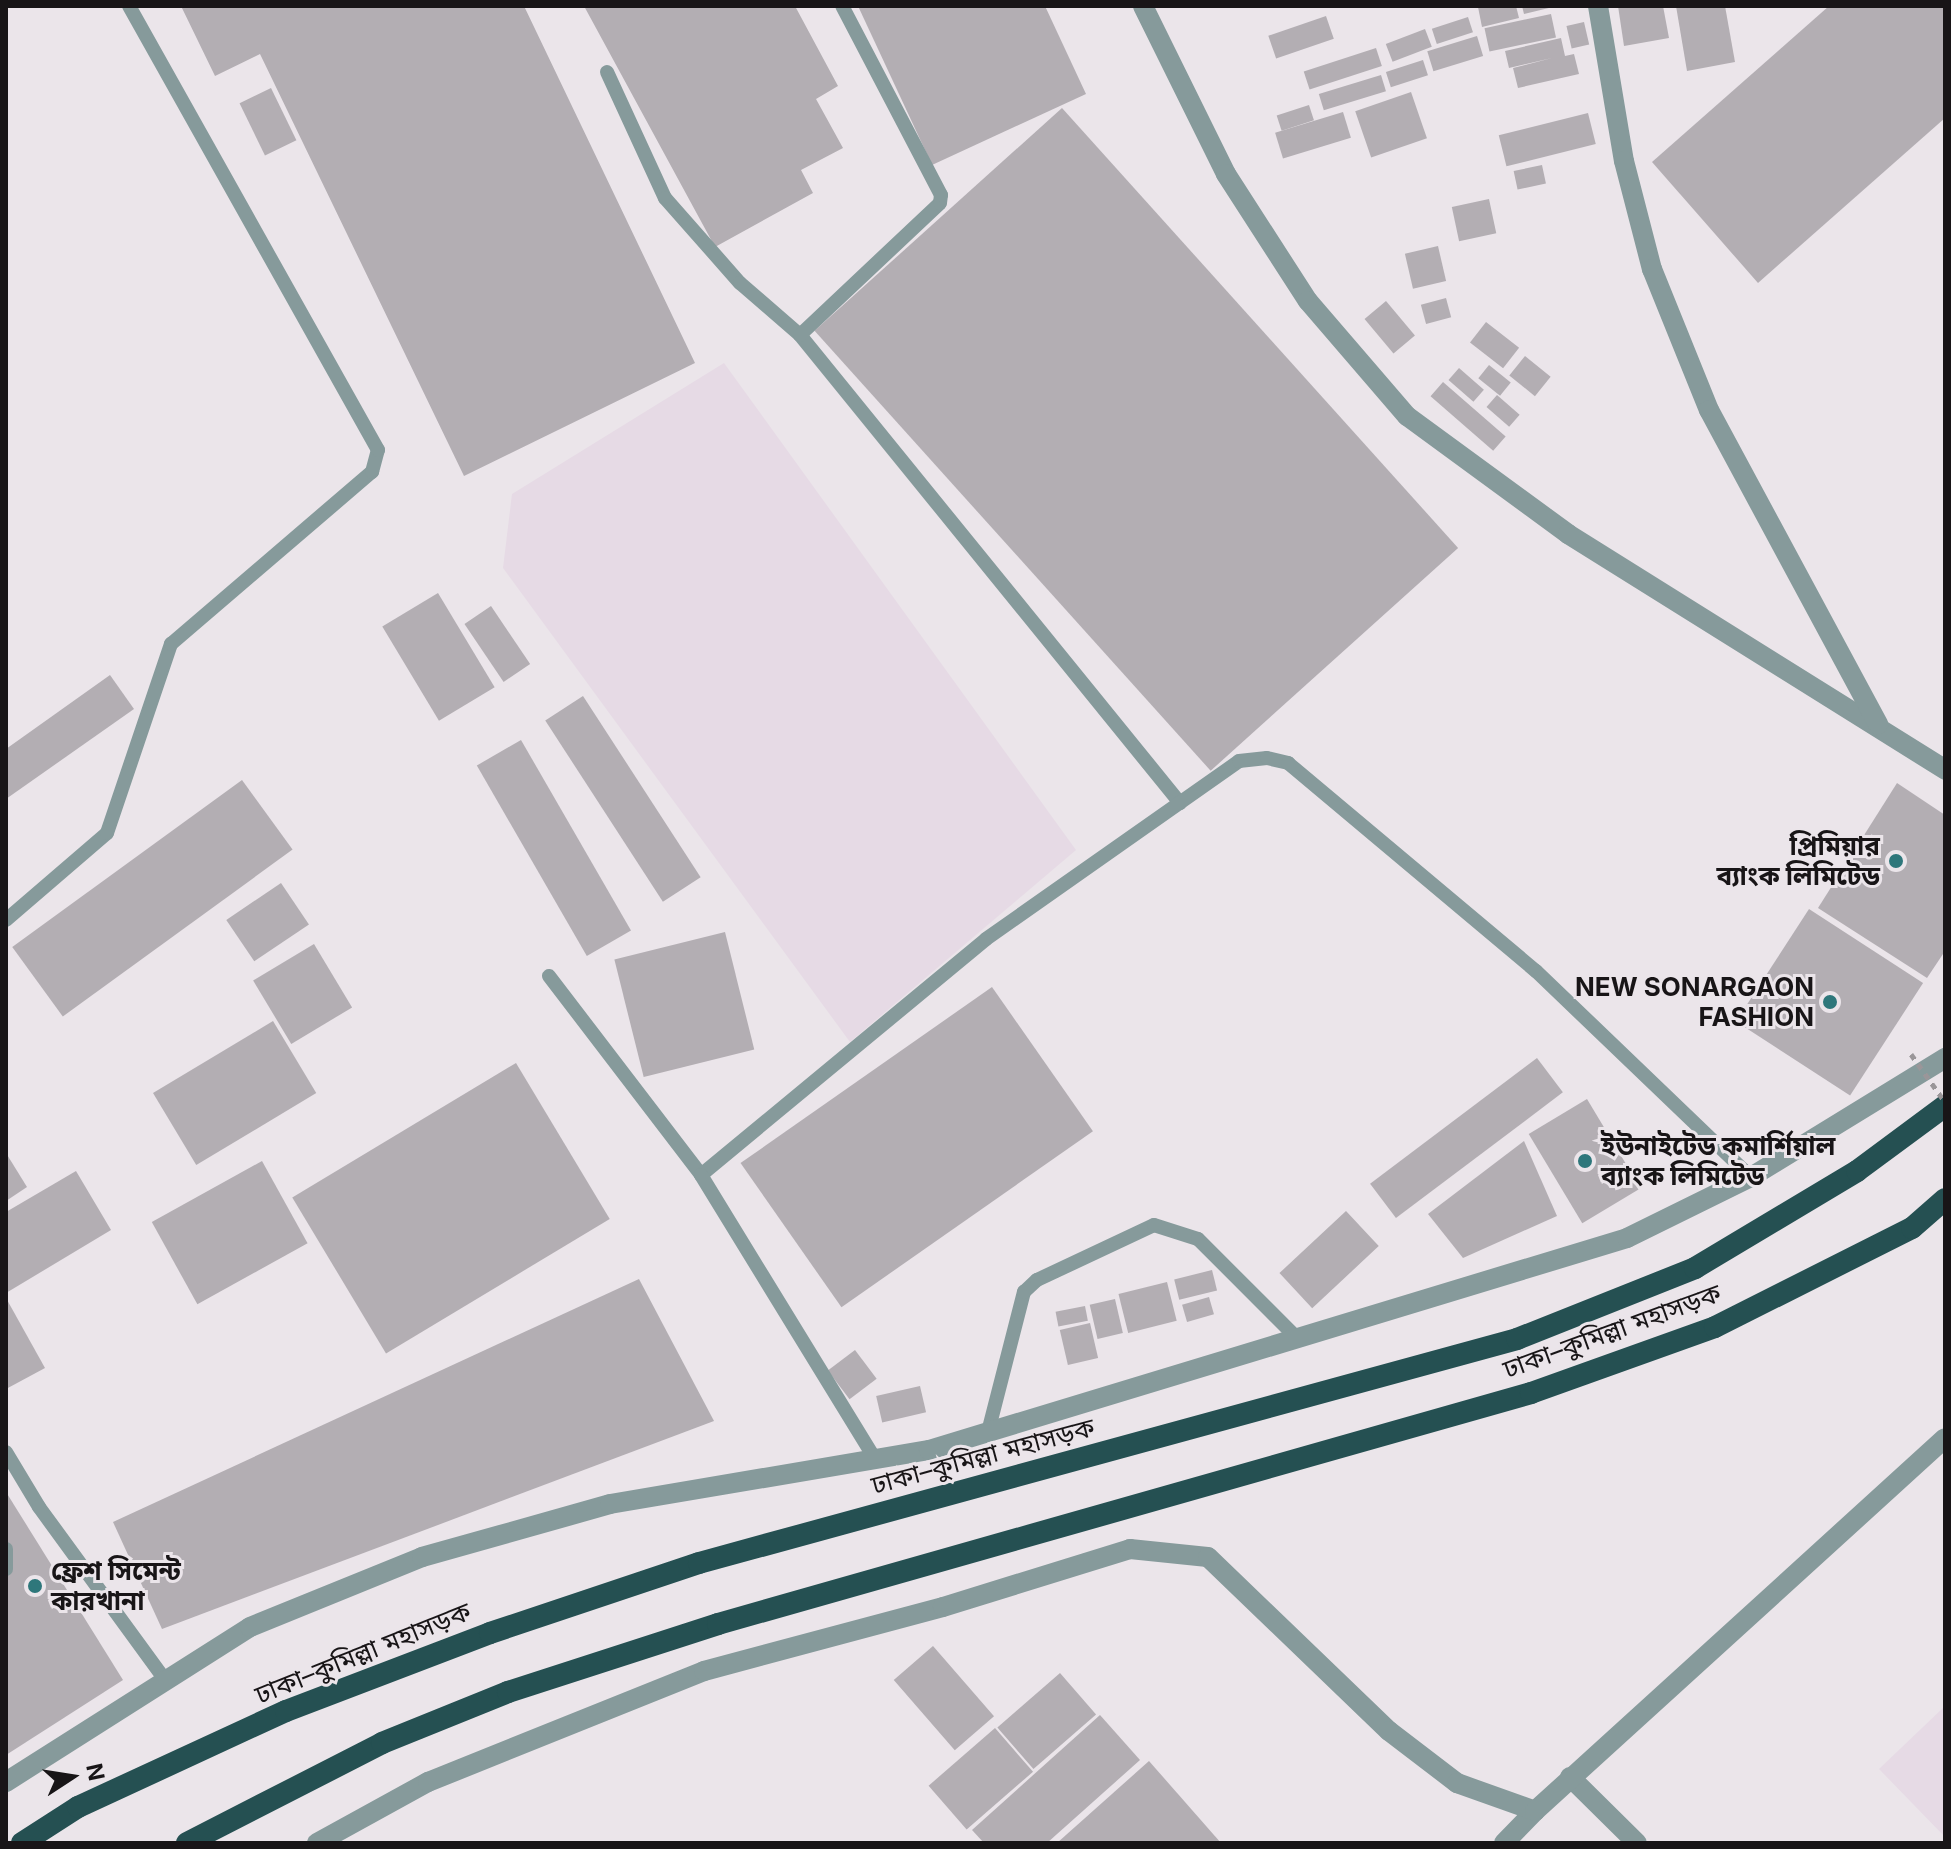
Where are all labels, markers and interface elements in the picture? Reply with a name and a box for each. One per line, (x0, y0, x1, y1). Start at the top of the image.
place label: প্রিমিয়ার ব্যাংক লিমিটেড (1716, 830, 1880, 892)
marker: প্রিমিয়ার ব্যাংক লিমিটেড (1887, 852, 1905, 870)
place label: NEW SONARGAON FASHION (1575, 971, 1814, 1032)
marker: NEW SONARGAON FASHION (1821, 993, 1839, 1011)
place label: ইউনাইটেড কমার্শিয়াল ব্যাংক লিমিটেড (1601, 1130, 1835, 1192)
marker: ইউনাইটেড কমার্শিয়াল ব্যাংক লিমিটেড (1576, 1152, 1594, 1170)
street label: ঢাকা–কুমিল্লা মহাসড়ক (1499, 1277, 1725, 1385)
street label: ঢাকা–কুমিল্লা মহাসড়ক (868, 1411, 1098, 1501)
place label: ফ্রেশ সিমেন্ট কারখানা (51, 1555, 181, 1616)
marker: ফ্রেশ সিমেন্ট কারখানা (26, 1577, 44, 1595)
street label: ঢাকা–কুমিল্লা মহাসড়ক (251, 1595, 475, 1711)
north arrow (32, 1737, 112, 1817)
text: N (81, 1761, 110, 1783)

